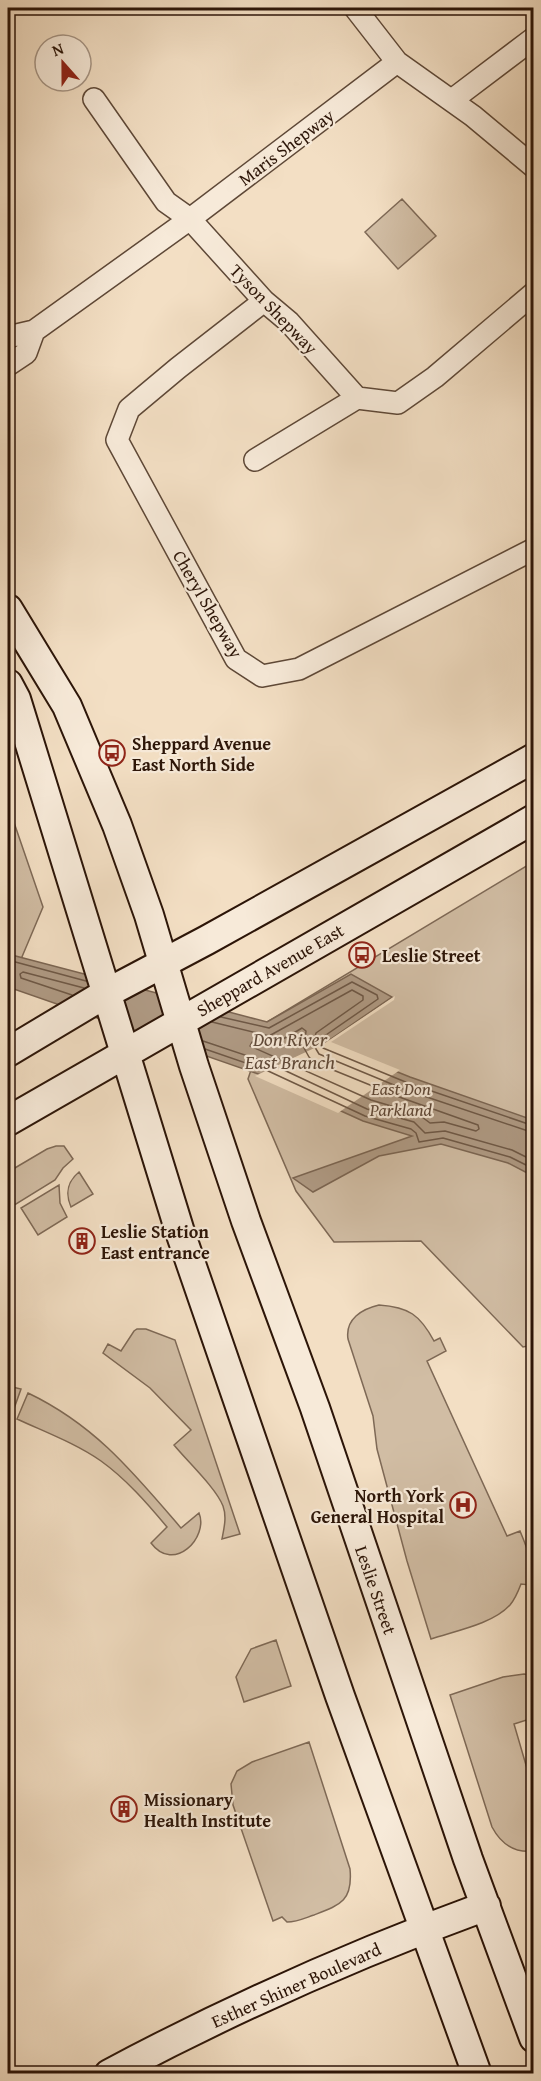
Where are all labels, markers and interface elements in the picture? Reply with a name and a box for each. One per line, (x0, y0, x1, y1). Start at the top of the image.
north arrow (33, 33, 93, 93)
text: N (48, 36, 67, 62)
street label: Maris Shepway (232, 102, 340, 192)
street label: Tyson Shepway (224, 258, 324, 360)
street label: Cheryl Shepway (166, 545, 250, 663)
place label: Sheppard Avenue East North Side (132, 730, 271, 778)
bus stop icon: Sheppard Avenue East North Side (97, 738, 127, 768)
street label: Sheppard Avenue East (191, 916, 349, 1023)
bus stop icon: Leslie Street (347, 940, 377, 970)
place label: Leslie Street (382, 942, 481, 969)
water label: Don River East Branch (244, 1024, 335, 1076)
park label: East Don Parkland (369, 1075, 433, 1123)
place label: Leslie Station East entrance (101, 1218, 210, 1266)
building icon: Leslie Station East entrance (67, 1226, 97, 1256)
place label: North York General Hospital (311, 1482, 445, 1530)
hospital icon: North York General Hospital (448, 1490, 478, 1520)
street label: Leslie Street (348, 1542, 404, 1639)
place label: Missionary Health Institute (144, 1786, 271, 1834)
building icon: Missionary Health Institute (109, 1794, 139, 1824)
street label: Esther Shiner Boulevard (207, 1935, 385, 2035)

